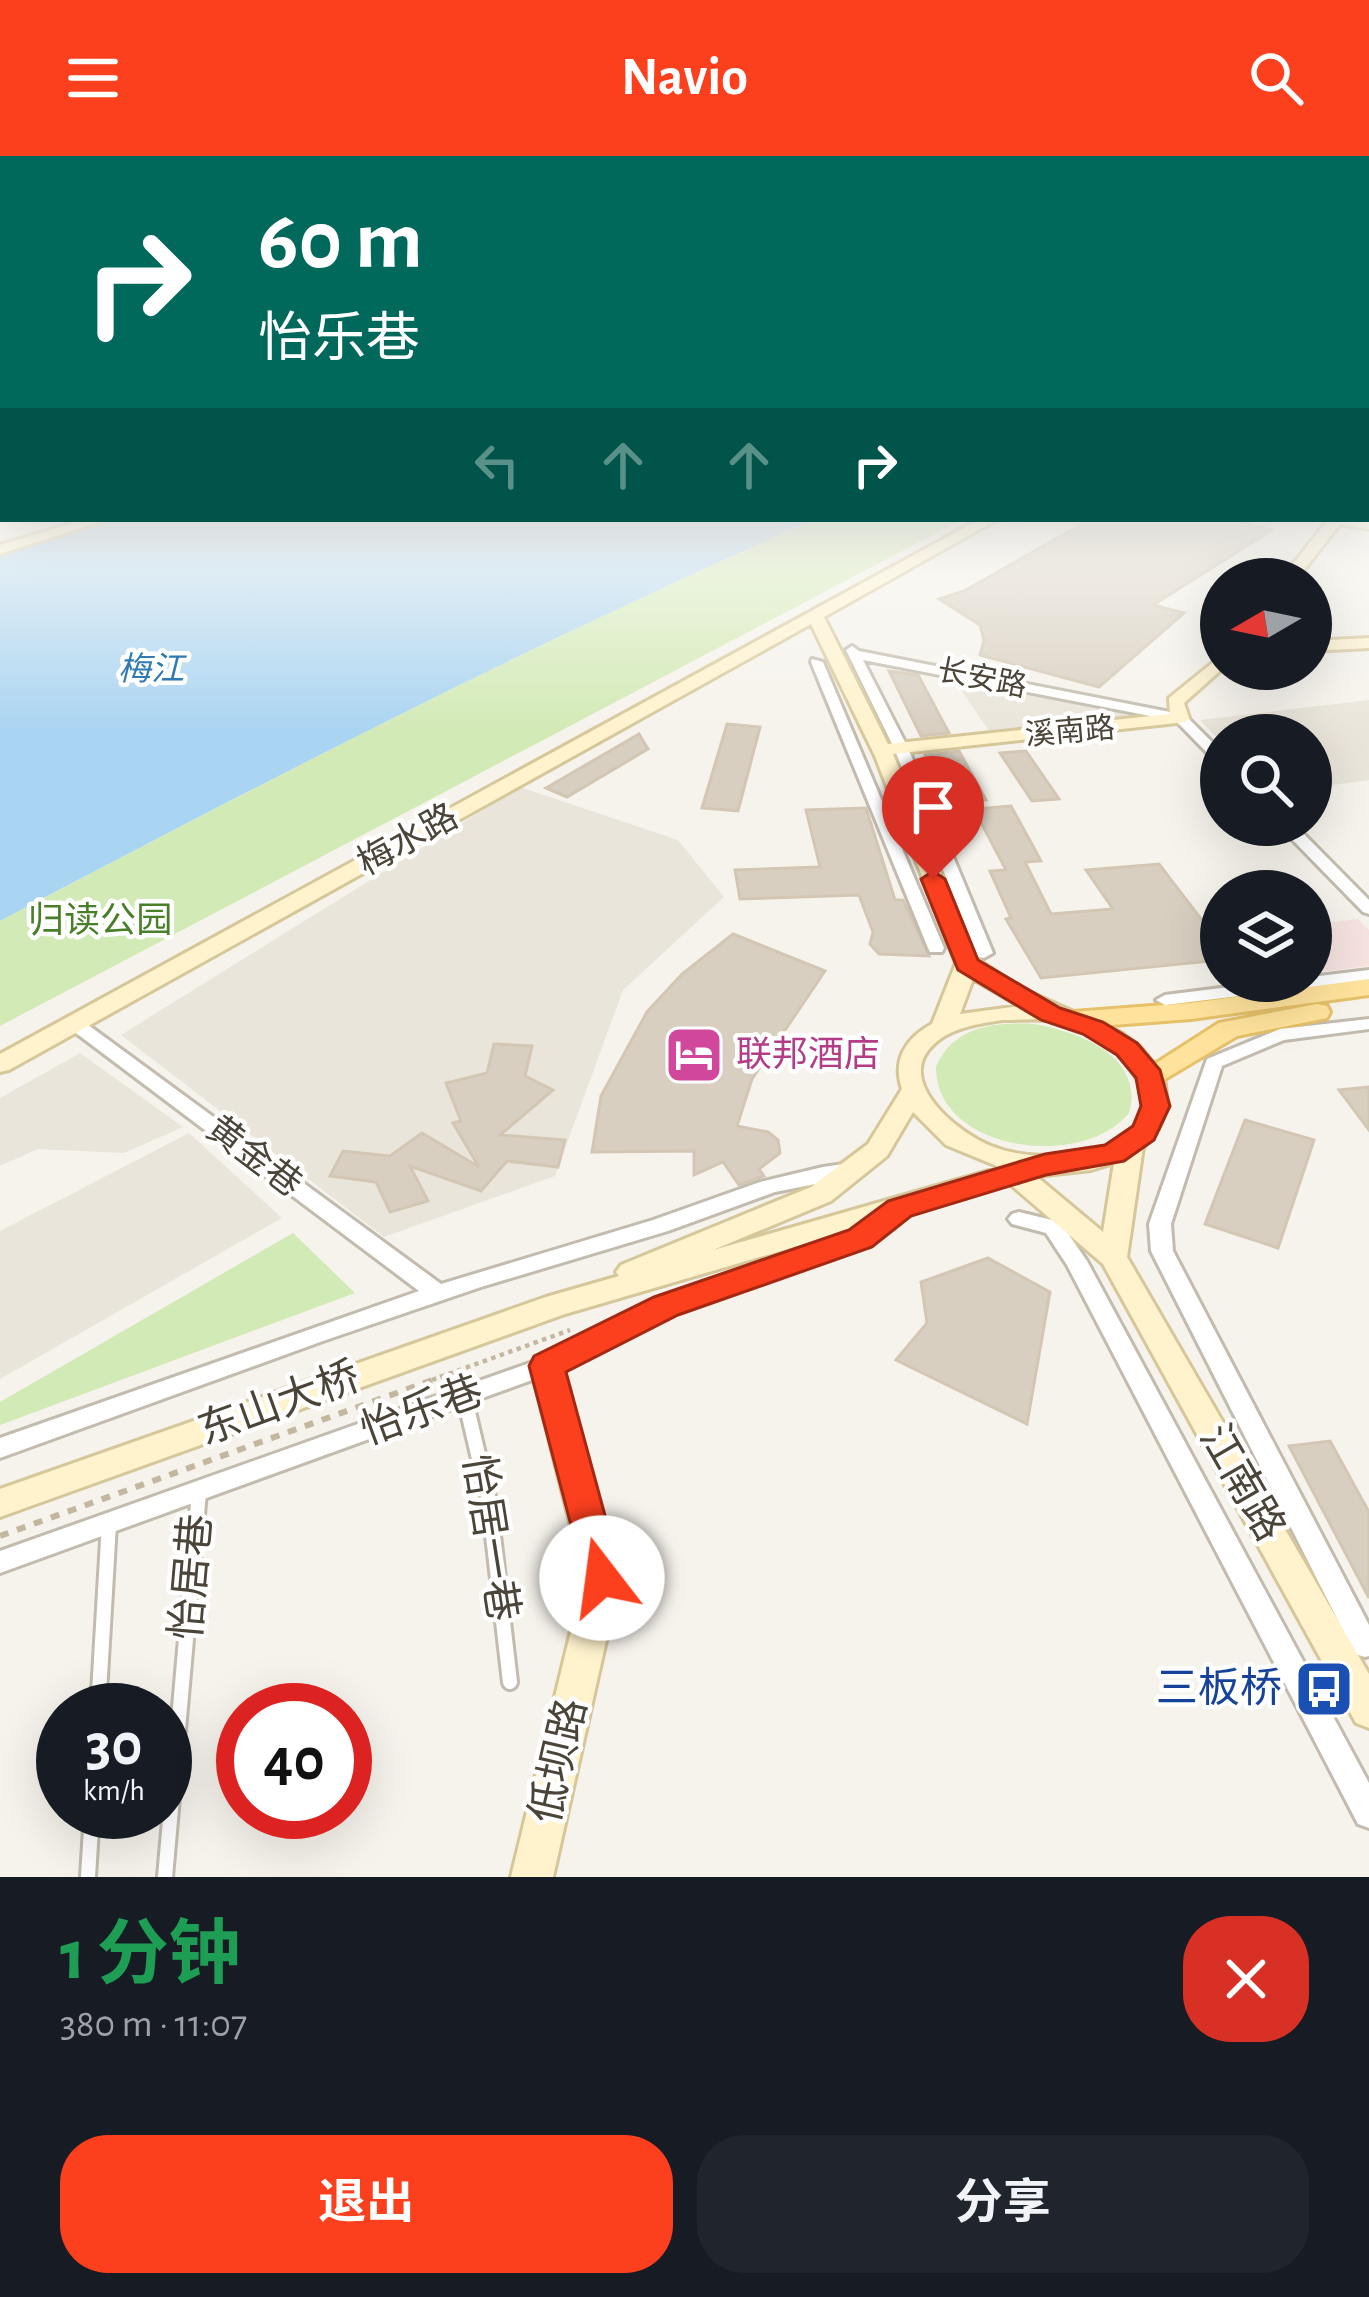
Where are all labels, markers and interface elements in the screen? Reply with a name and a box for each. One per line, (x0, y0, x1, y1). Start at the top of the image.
icon: menu (60, 45, 126, 111)
icon: search (1243, 45, 1309, 111)
text: Navio (621, 51, 748, 105)
text: 60 m (258, 200, 423, 284)
icon: right (60, 204, 216, 360)
text: 怡乐巷 (258, 313, 420, 367)
icon: left (464, 432, 530, 498)
icon: ahead (590, 432, 656, 498)
icon: ahead (716, 432, 782, 498)
icon: right (842, 432, 908, 498)
north arrow (1200, 558, 1332, 690)
map controls (1200, 558, 1332, 1002)
water label: 梅江 (118, 652, 187, 687)
street label: 长安路 (935, 654, 1029, 702)
street label: 溪南路 (1024, 711, 1116, 751)
button: search (1200, 714, 1332, 846)
pin (882, 756, 984, 879)
icon: arrive (900, 774, 966, 840)
street label: 梅水路 (351, 796, 464, 882)
button: layers (1200, 870, 1332, 1002)
park label: 归读公园 (28, 901, 172, 939)
hotel icon: 联邦酒店 (663, 1024, 725, 1086)
place label: 联邦酒店 (736, 1035, 880, 1073)
street label: 黄金巷 (200, 1109, 309, 1204)
street label: 东山大桥 (192, 1354, 365, 1452)
street label: 怡乐巷 (355, 1368, 488, 1452)
street label: 江南路 (1192, 1417, 1293, 1548)
street label: 怡居一巷 (456, 1451, 526, 1624)
street label: 怡居巷 (164, 1512, 218, 1642)
position arrow (539, 1515, 665, 1641)
bus stop icon: 三板桥 (1293, 1658, 1355, 1720)
place label: 三板桥 (1156, 1666, 1282, 1710)
speed limit sign: 40 (216, 1683, 372, 1839)
street label: 低坝路 (522, 1694, 594, 1827)
text: 30 (85, 1716, 143, 1776)
text: km/h (83, 1776, 145, 1806)
button: close (1183, 1916, 1309, 2042)
text: 1 分钟 (60, 1920, 241, 1992)
text: 380 m · 11:07 (60, 2005, 247, 2044)
button: 退出 (60, 2135, 673, 2273)
button: 分享 (697, 2135, 1309, 2273)

